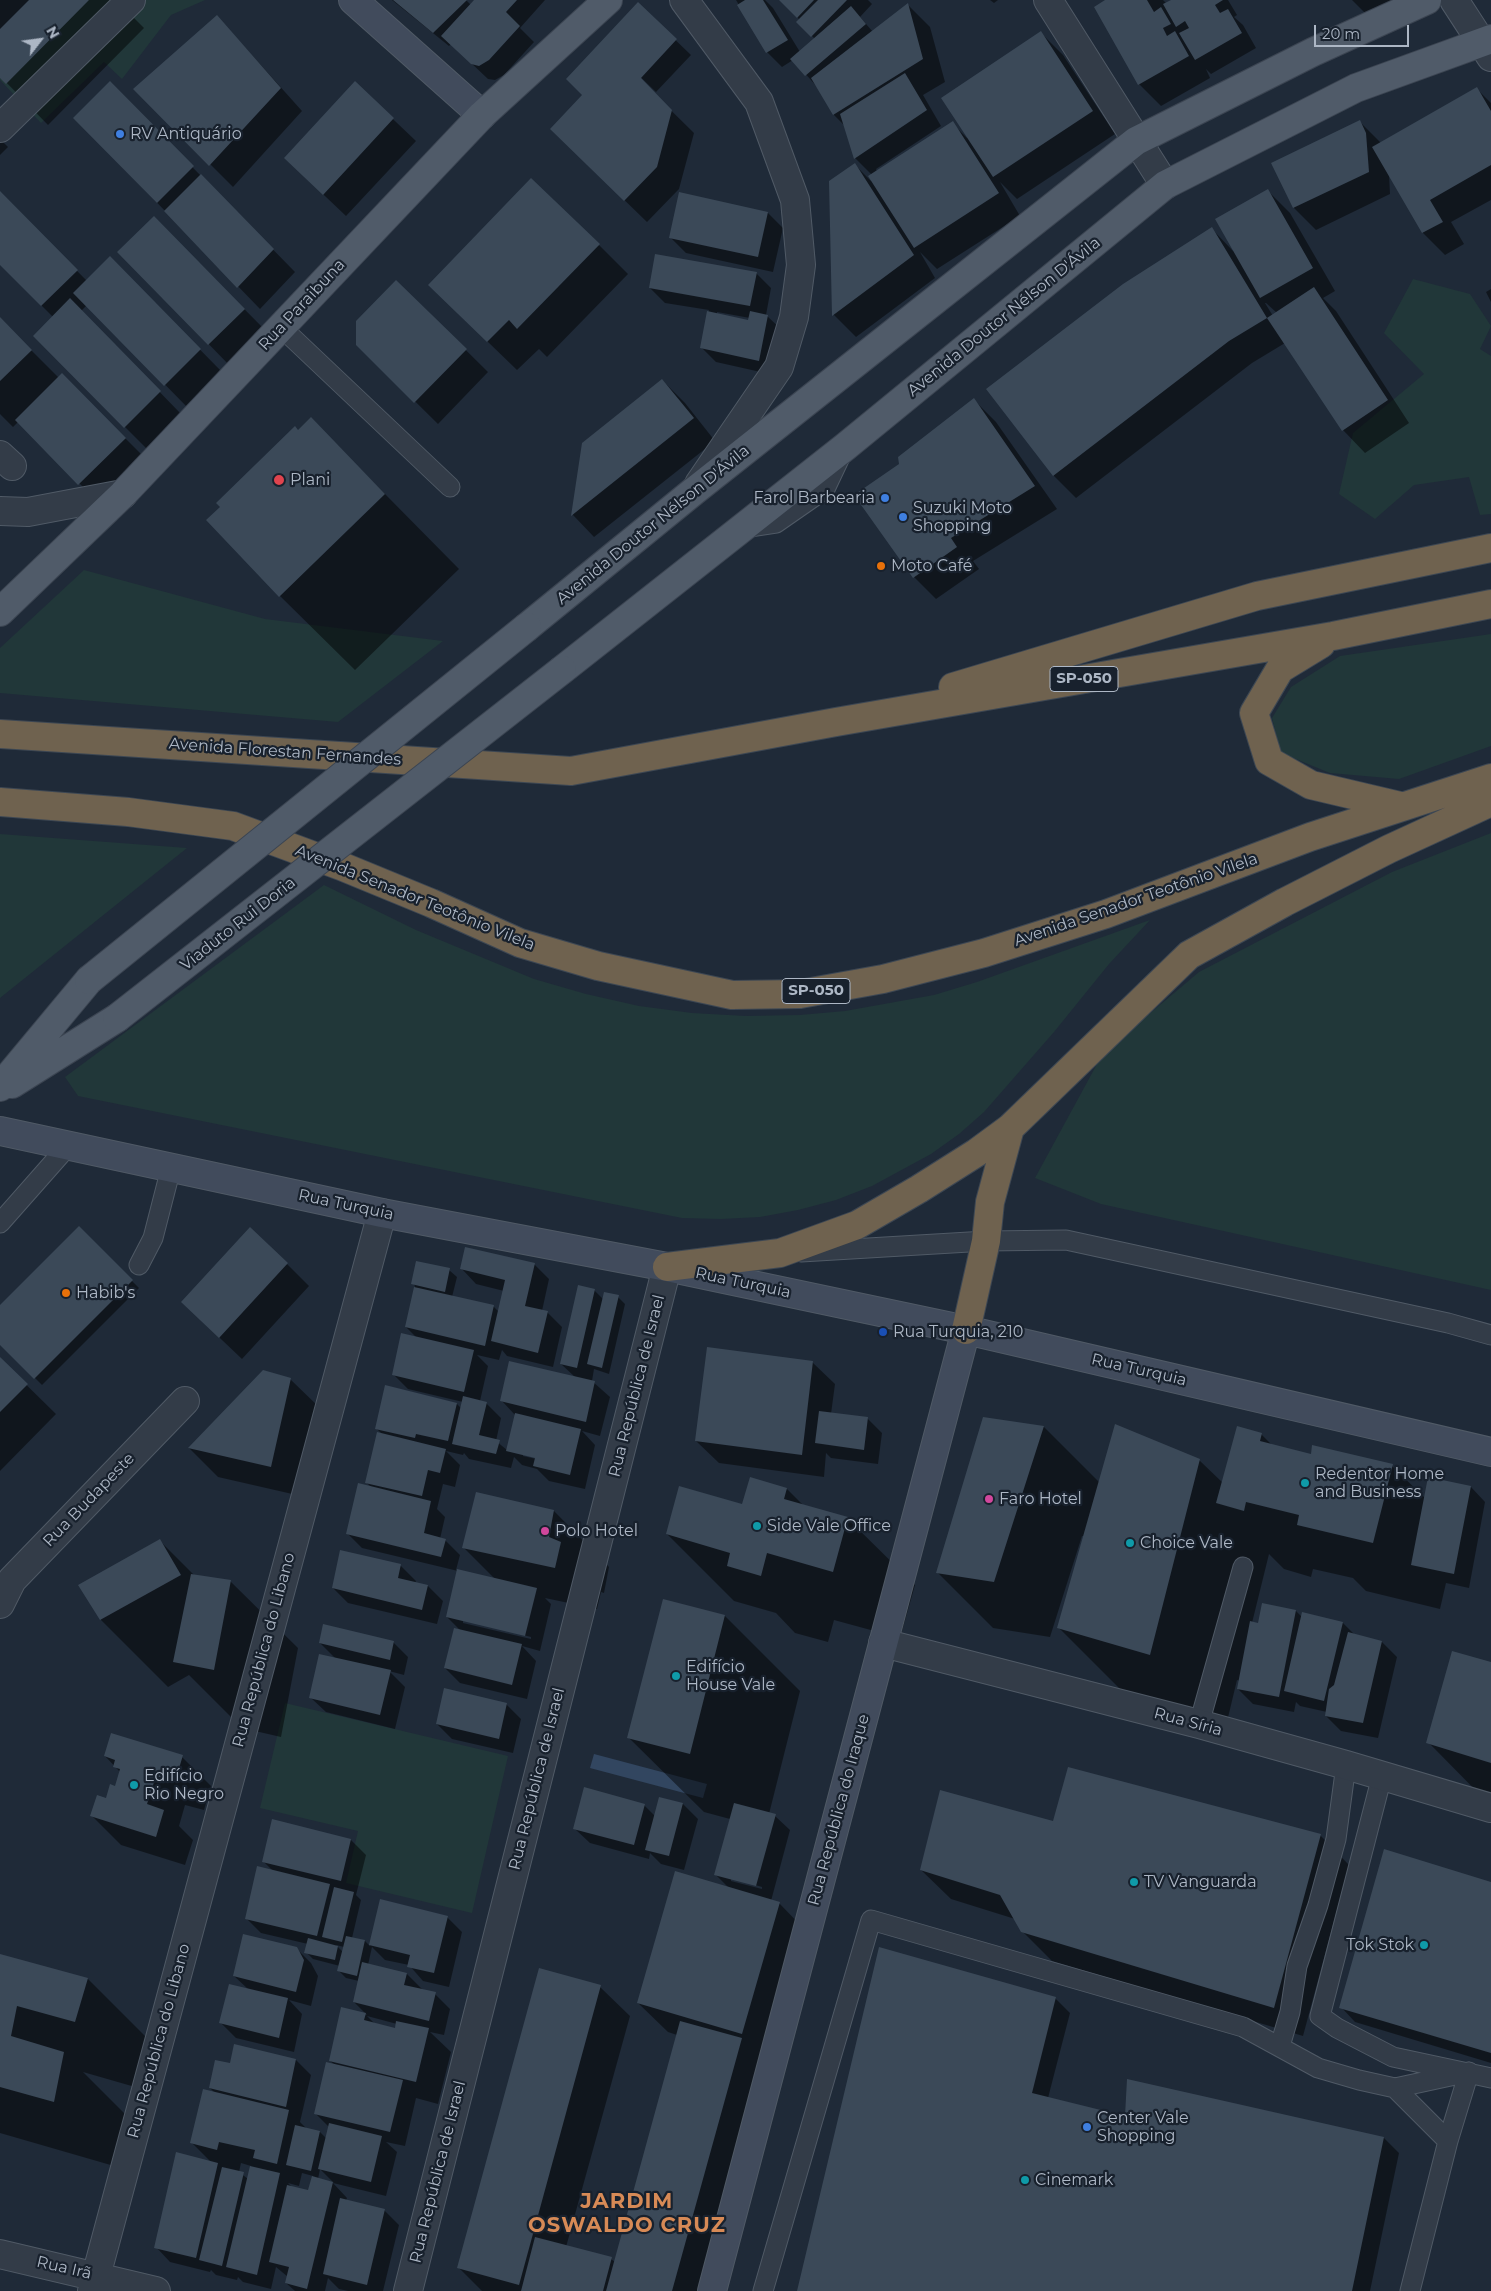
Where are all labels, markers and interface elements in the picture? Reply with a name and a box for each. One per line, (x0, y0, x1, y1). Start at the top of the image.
north arrow (15, 15, 65, 65)
scale bar (1316, 15, 1411, 47)
text: N (42, 23, 64, 42)
text: 20 m (1322, 24, 1360, 43)
place label: RV Antiquário (130, 124, 242, 144)
marker: RV Antiquário (114, 128, 126, 140)
street label: Avenida Doutor Nélson D'Ávila (904, 233, 1104, 401)
street label: Rua Paraibuna (255, 255, 349, 355)
street label: Avenida Doutor Nélson D'Ávila (553, 441, 753, 609)
place label: Plani (290, 470, 330, 490)
marker: Plani (272, 473, 286, 487)
place label: Farol Barbearia (753, 488, 875, 508)
marker: Farol Barbearia (879, 492, 891, 504)
place label: Suzuki Moto Shopping (913, 498, 1012, 536)
marker: Suzuki Moto Shopping (897, 511, 909, 523)
place label: Moto Café (891, 556, 972, 576)
marker: Moto Café (875, 560, 887, 572)
road number: SP-050 (1050, 666, 1118, 692)
street label: Avenida Florestan Fernandes (168, 734, 402, 770)
street label: Avenida Senador Teotônio Vilela (293, 841, 537, 955)
street label: Avenida Senador Teotônio Vilela (1012, 849, 1260, 951)
street label: Viaduto Rui Doria (177, 873, 299, 975)
road number: SP-050 (782, 978, 850, 1004)
street label: Rua Turquia (296, 1186, 396, 1224)
street label: Rua Turquia (693, 1264, 793, 1302)
place label: Habib's (76, 1283, 135, 1303)
marker: Habib's (60, 1287, 72, 1299)
street label: Rua República de Israel (605, 1293, 669, 1479)
place label: Rua Turquia, 210 (893, 1322, 1023, 1342)
marker: Rua Turquia, 210 (877, 1326, 889, 1338)
street label: Rua Turquia (1089, 1350, 1189, 1390)
street label: Rua Budapeste (39, 1449, 139, 1551)
place label: Redentor Home and Business (1315, 1464, 1444, 1502)
marker: Redentor Home and Business (1299, 1477, 1311, 1489)
place label: Faro Hotel (999, 1489, 1082, 1509)
marker: Faro Hotel (983, 1493, 995, 1505)
place label: Side Vale Office (767, 1516, 891, 1536)
marker: Side Vale Office (751, 1520, 763, 1532)
place label: Polo Hotel (555, 1521, 638, 1541)
marker: Polo Hotel (539, 1525, 551, 1537)
place label: Choice Vale (1140, 1533, 1233, 1553)
marker: Choice Vale (1124, 1537, 1136, 1549)
street label: Rua República do Libano (229, 1551, 299, 1749)
place label: Edifício House Vale (686, 1657, 775, 1695)
marker: Edifício House Vale (670, 1670, 682, 1682)
street label: Rua República de Israel (505, 1686, 569, 1872)
street label: Rua Síria (1152, 1704, 1224, 1740)
street label: Rua República do Iraque (804, 1712, 874, 1908)
place label: Edifício Rio Negro (144, 1766, 224, 1804)
marker: Edifício Rio Negro (128, 1779, 140, 1791)
place label: TV Vanguarda (1144, 1872, 1257, 1892)
marker: TV Vanguarda (1128, 1876, 1140, 1888)
place label: Tok Stok (1346, 1935, 1414, 1955)
marker: Tok Stok (1418, 1939, 1430, 1951)
street label: Rua República do Libano (124, 1942, 194, 2140)
street label: Rua República de Israel (406, 2079, 470, 2265)
place label: Center Vale Shopping (1097, 2108, 1189, 2146)
marker: Center Vale Shopping (1081, 2121, 1093, 2133)
place label: Cinemark (1035, 2170, 1113, 2190)
marker: Cinemark (1019, 2174, 1031, 2186)
district label: JARDIM OSWALDO CRUZ (527, 2189, 727, 2239)
street label: Rua Irã (35, 2252, 93, 2284)

